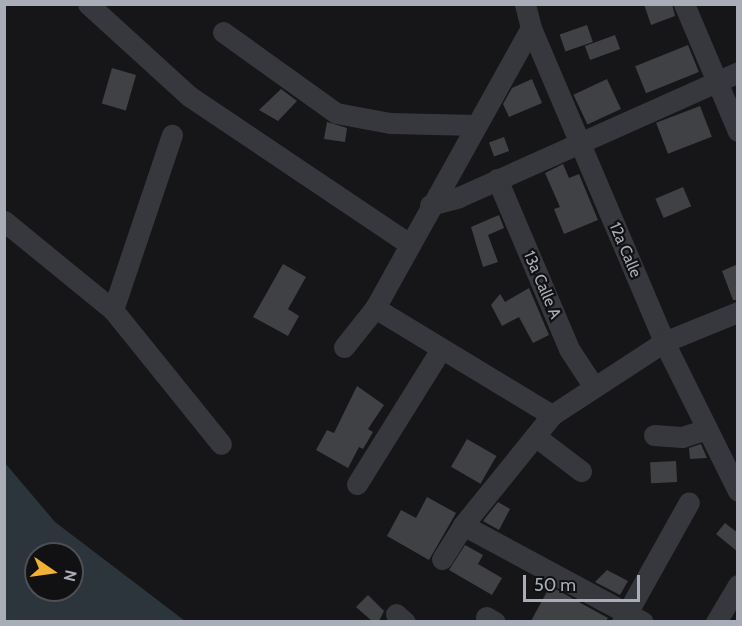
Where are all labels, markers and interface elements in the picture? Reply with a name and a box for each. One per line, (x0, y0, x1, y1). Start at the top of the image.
street label: 12a Calle (605, 220, 645, 280)
street label: 13a Calle A (519, 248, 565, 322)
north arrow (24, 542, 84, 602)
scale bar (526, 563, 643, 601)
text: N (60, 568, 81, 583)
text: 50 m (534, 574, 576, 596)

